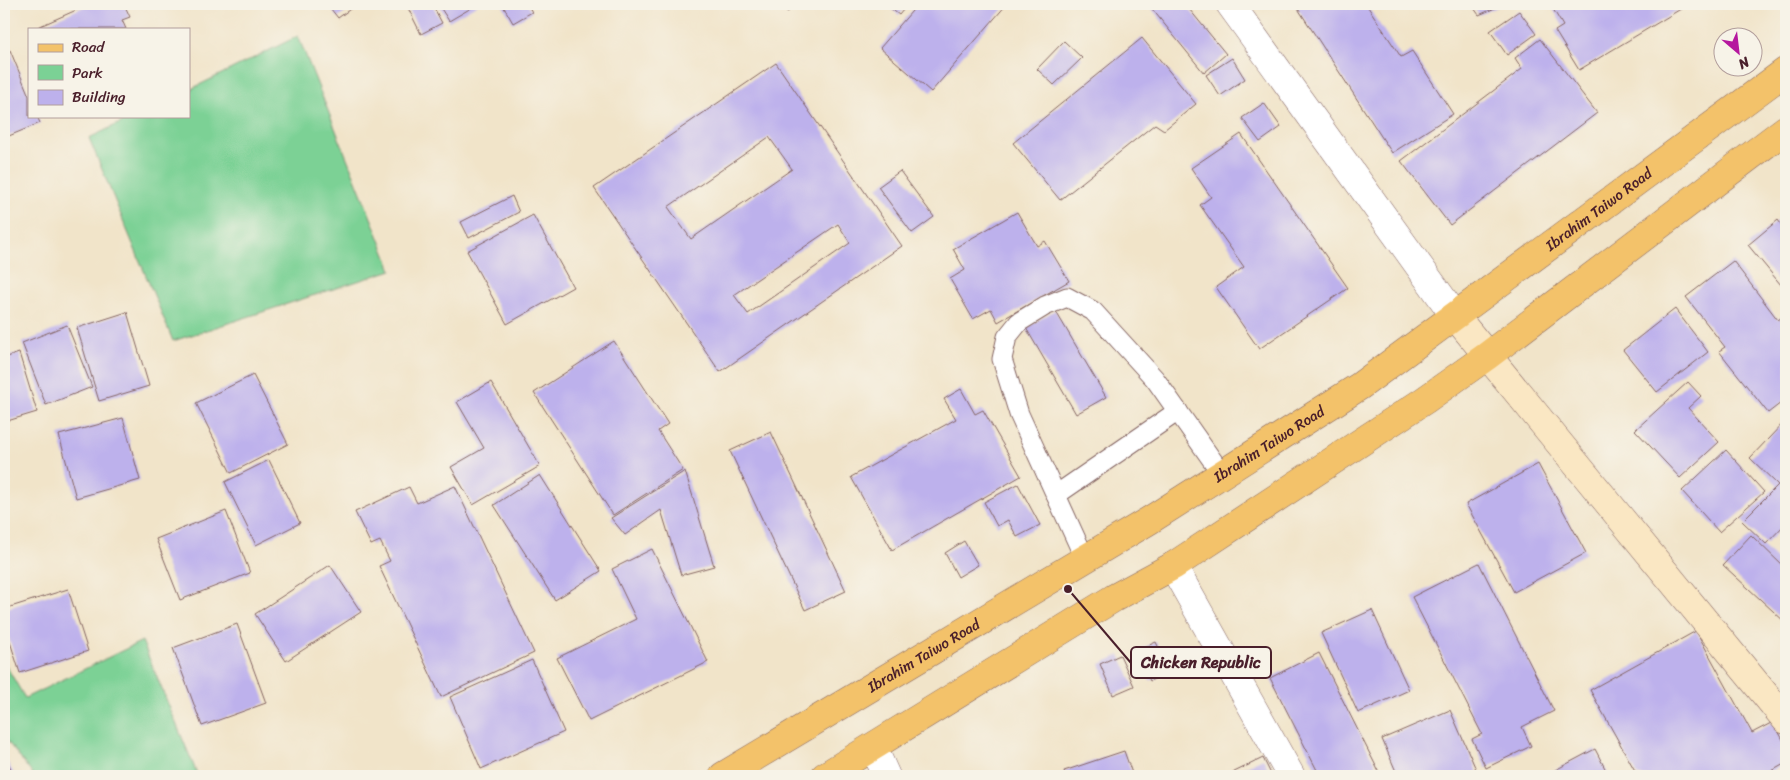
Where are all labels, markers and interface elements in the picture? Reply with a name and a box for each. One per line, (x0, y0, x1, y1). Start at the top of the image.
legend (28, 28, 190, 118)
north arrow (1712, 28, 1762, 78)
text: Road (72, 34, 105, 60)
text: N (1733, 49, 1755, 76)
text: Park (72, 60, 103, 86)
text: Building (72, 84, 126, 110)
street label: Ibrahim Taiwo Road (1539, 160, 1659, 258)
street label: Ibrahim Taiwo Road (1207, 398, 1331, 490)
street label: Ibrahim Taiwo Road (861, 611, 986, 700)
callout: Chicken Republic (1131, 647, 1271, 678)
text: Chicken Republic (1140, 648, 1261, 677)

